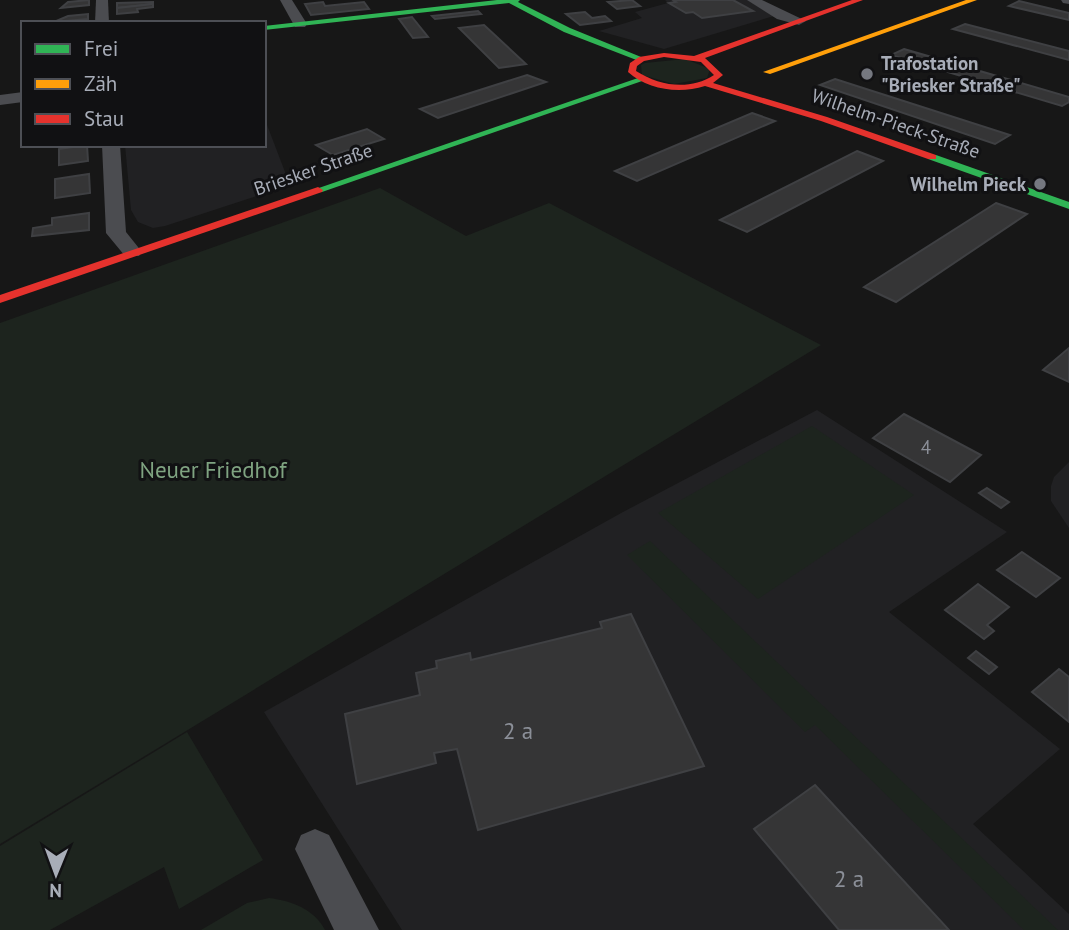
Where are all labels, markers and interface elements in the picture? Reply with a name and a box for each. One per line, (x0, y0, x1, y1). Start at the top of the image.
legend (21, 21, 266, 147)
text: Frei (84, 35, 118, 62)
place label: Trafostation "Briesker Straße" (881, 51, 1021, 97)
marker: Trafostation "Briesker Straße" (859, 66, 875, 82)
text: Zäh (84, 70, 117, 97)
street label: Wilhelm-Pieck-Straße (809, 83, 983, 163)
text: Stau (84, 105, 124, 132)
street label: Briesker Straße (251, 138, 375, 200)
place label: Wilhelm Pieck (910, 172, 1027, 196)
marker: Wilhelm Pieck (1032, 176, 1048, 192)
house number: 4 (921, 435, 931, 459)
park label: Neuer Friedhof (139, 455, 288, 484)
house number: 2 a (503, 716, 533, 745)
north arrow (21, 839, 91, 909)
house number: 2 a (834, 864, 864, 893)
text: N (49, 879, 62, 903)

